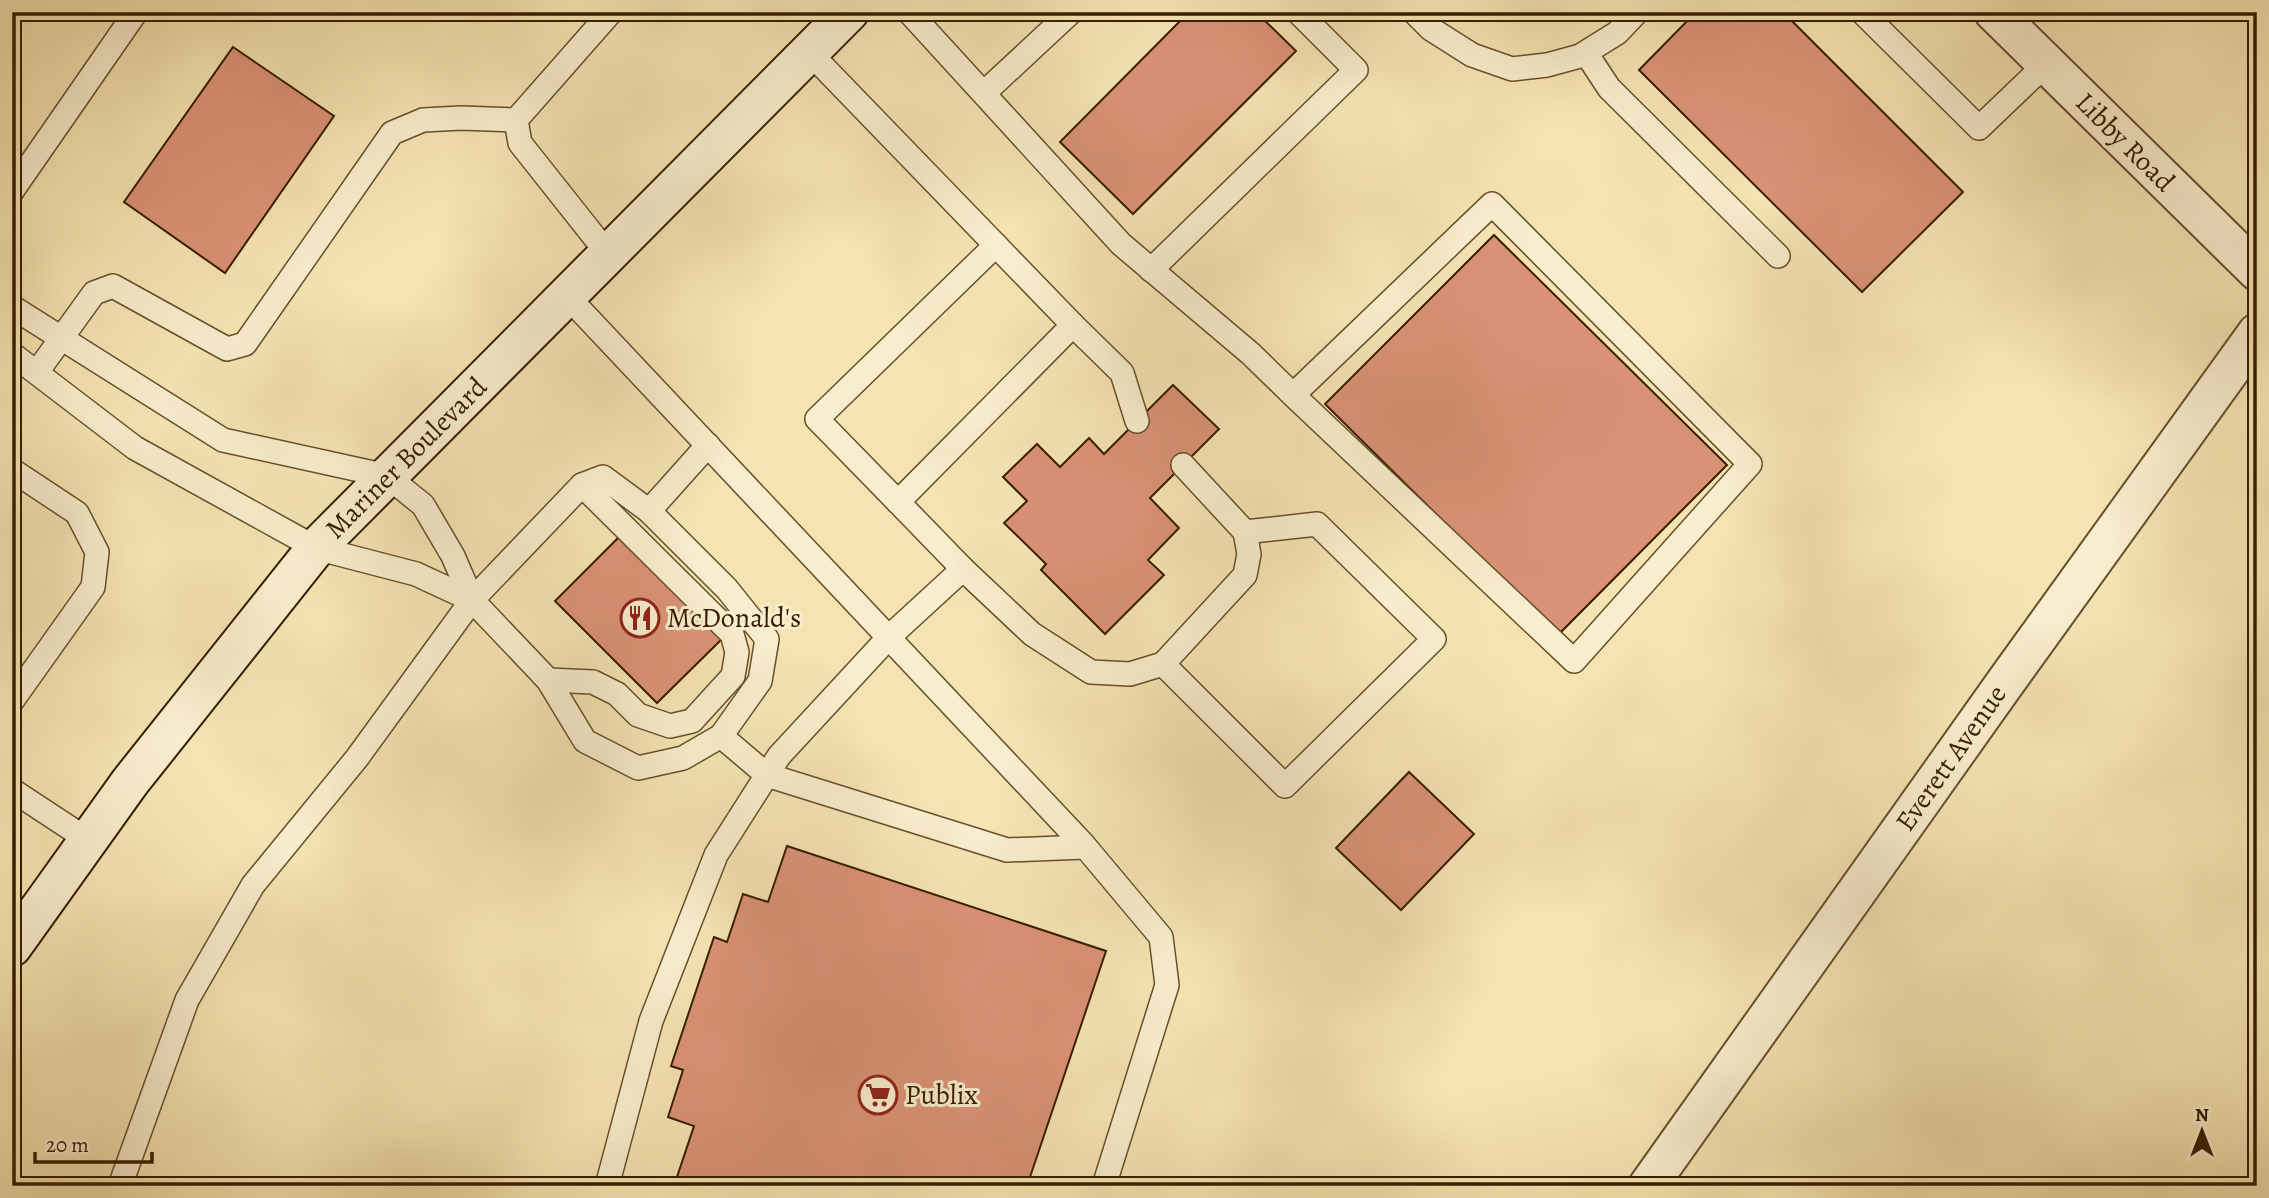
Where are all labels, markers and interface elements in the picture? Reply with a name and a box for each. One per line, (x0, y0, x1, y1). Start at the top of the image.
street label: Libby Road (2067, 84, 2184, 201)
street label: Mariner Boulevard (317, 368, 496, 547)
restaurant icon: McDonald's (619, 597, 661, 639)
place label: McDonald's (667, 599, 801, 637)
street label: Everett Avenue (1886, 677, 2016, 839)
supermarket icon: Publix (857, 1074, 899, 1116)
place label: Publix (905, 1076, 979, 1114)
north arrow (2168, 1096, 2238, 1166)
text: N (2195, 1102, 2209, 1128)
scale bar (35, 1121, 152, 1165)
text: 20 m (46, 1131, 89, 1159)

